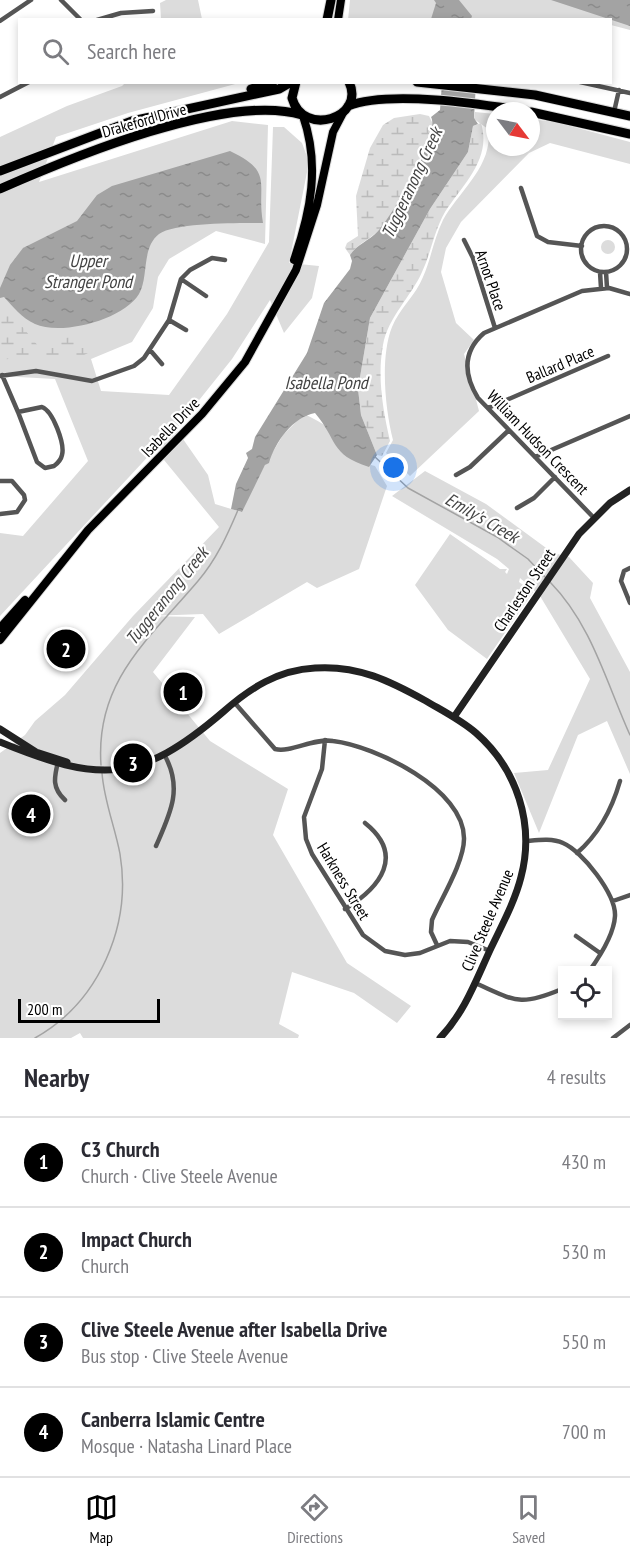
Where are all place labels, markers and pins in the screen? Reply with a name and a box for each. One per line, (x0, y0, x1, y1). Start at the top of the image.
pin: 2 (46, 626, 86, 672)
pin: 1 (164, 670, 202, 714)
pin: 3 (114, 740, 152, 786)
pin: 4 (12, 792, 51, 836)

